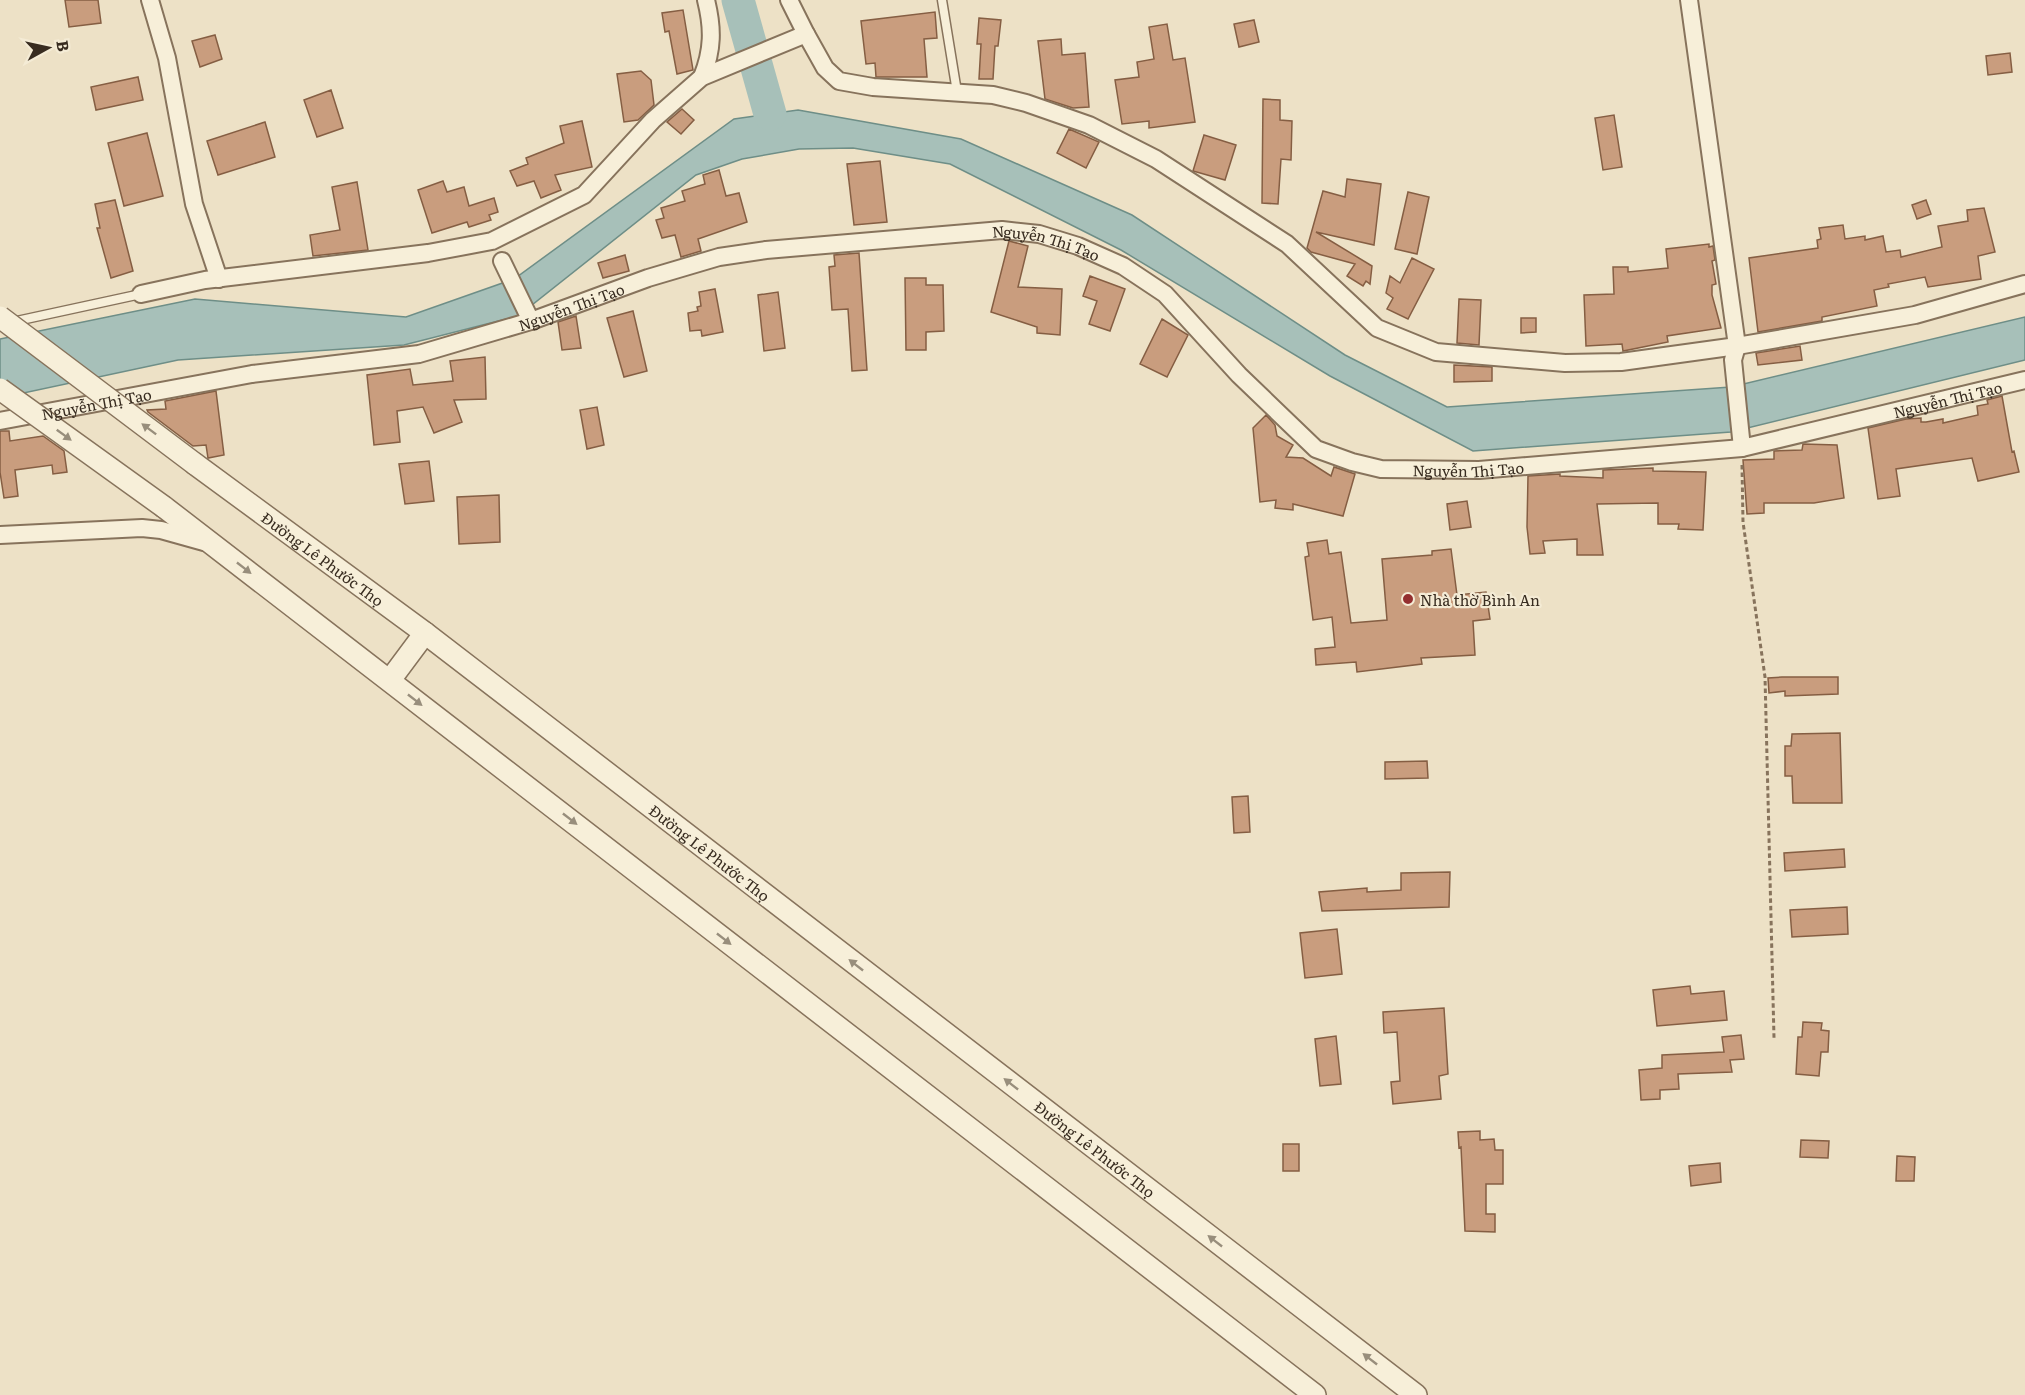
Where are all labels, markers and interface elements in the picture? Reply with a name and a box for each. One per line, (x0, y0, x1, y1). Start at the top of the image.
north arrow (18, 18, 78, 78)
text: B (51, 39, 76, 53)
street label: Nguyễn Thị Tạo (991, 218, 1104, 266)
street label: Nguyễn Thị Tạo (515, 276, 628, 336)
street label: Nguyễn Thị Tạo (1891, 374, 2005, 423)
street label: Nguyễn Thị Tạo (39, 381, 153, 425)
one-way arrow (141, 423, 156, 435)
one-way arrow (56, 429, 72, 441)
street label: Nguyễn Thị Tạo (1412, 455, 1525, 482)
street label: Đường Lê Phước Thọ (257, 505, 389, 611)
one-way arrow (237, 561, 252, 573)
place label: Nhà thờ Bình An (1420, 588, 1540, 611)
marker: Nhà thờ Bình An (1401, 592, 1415, 606)
one-way arrow (408, 694, 423, 706)
street label: Đường Lê Phước Thọ (645, 798, 776, 906)
one-way arrow (562, 813, 577, 825)
one-way arrow (716, 932, 732, 945)
one-way arrow (848, 958, 864, 971)
one-way arrow (1003, 1078, 1018, 1090)
street label: Đường Lê Phước Thọ (1030, 1094, 1161, 1203)
one-way arrow (1208, 1235, 1223, 1247)
one-way arrow (1362, 1353, 1378, 1366)

